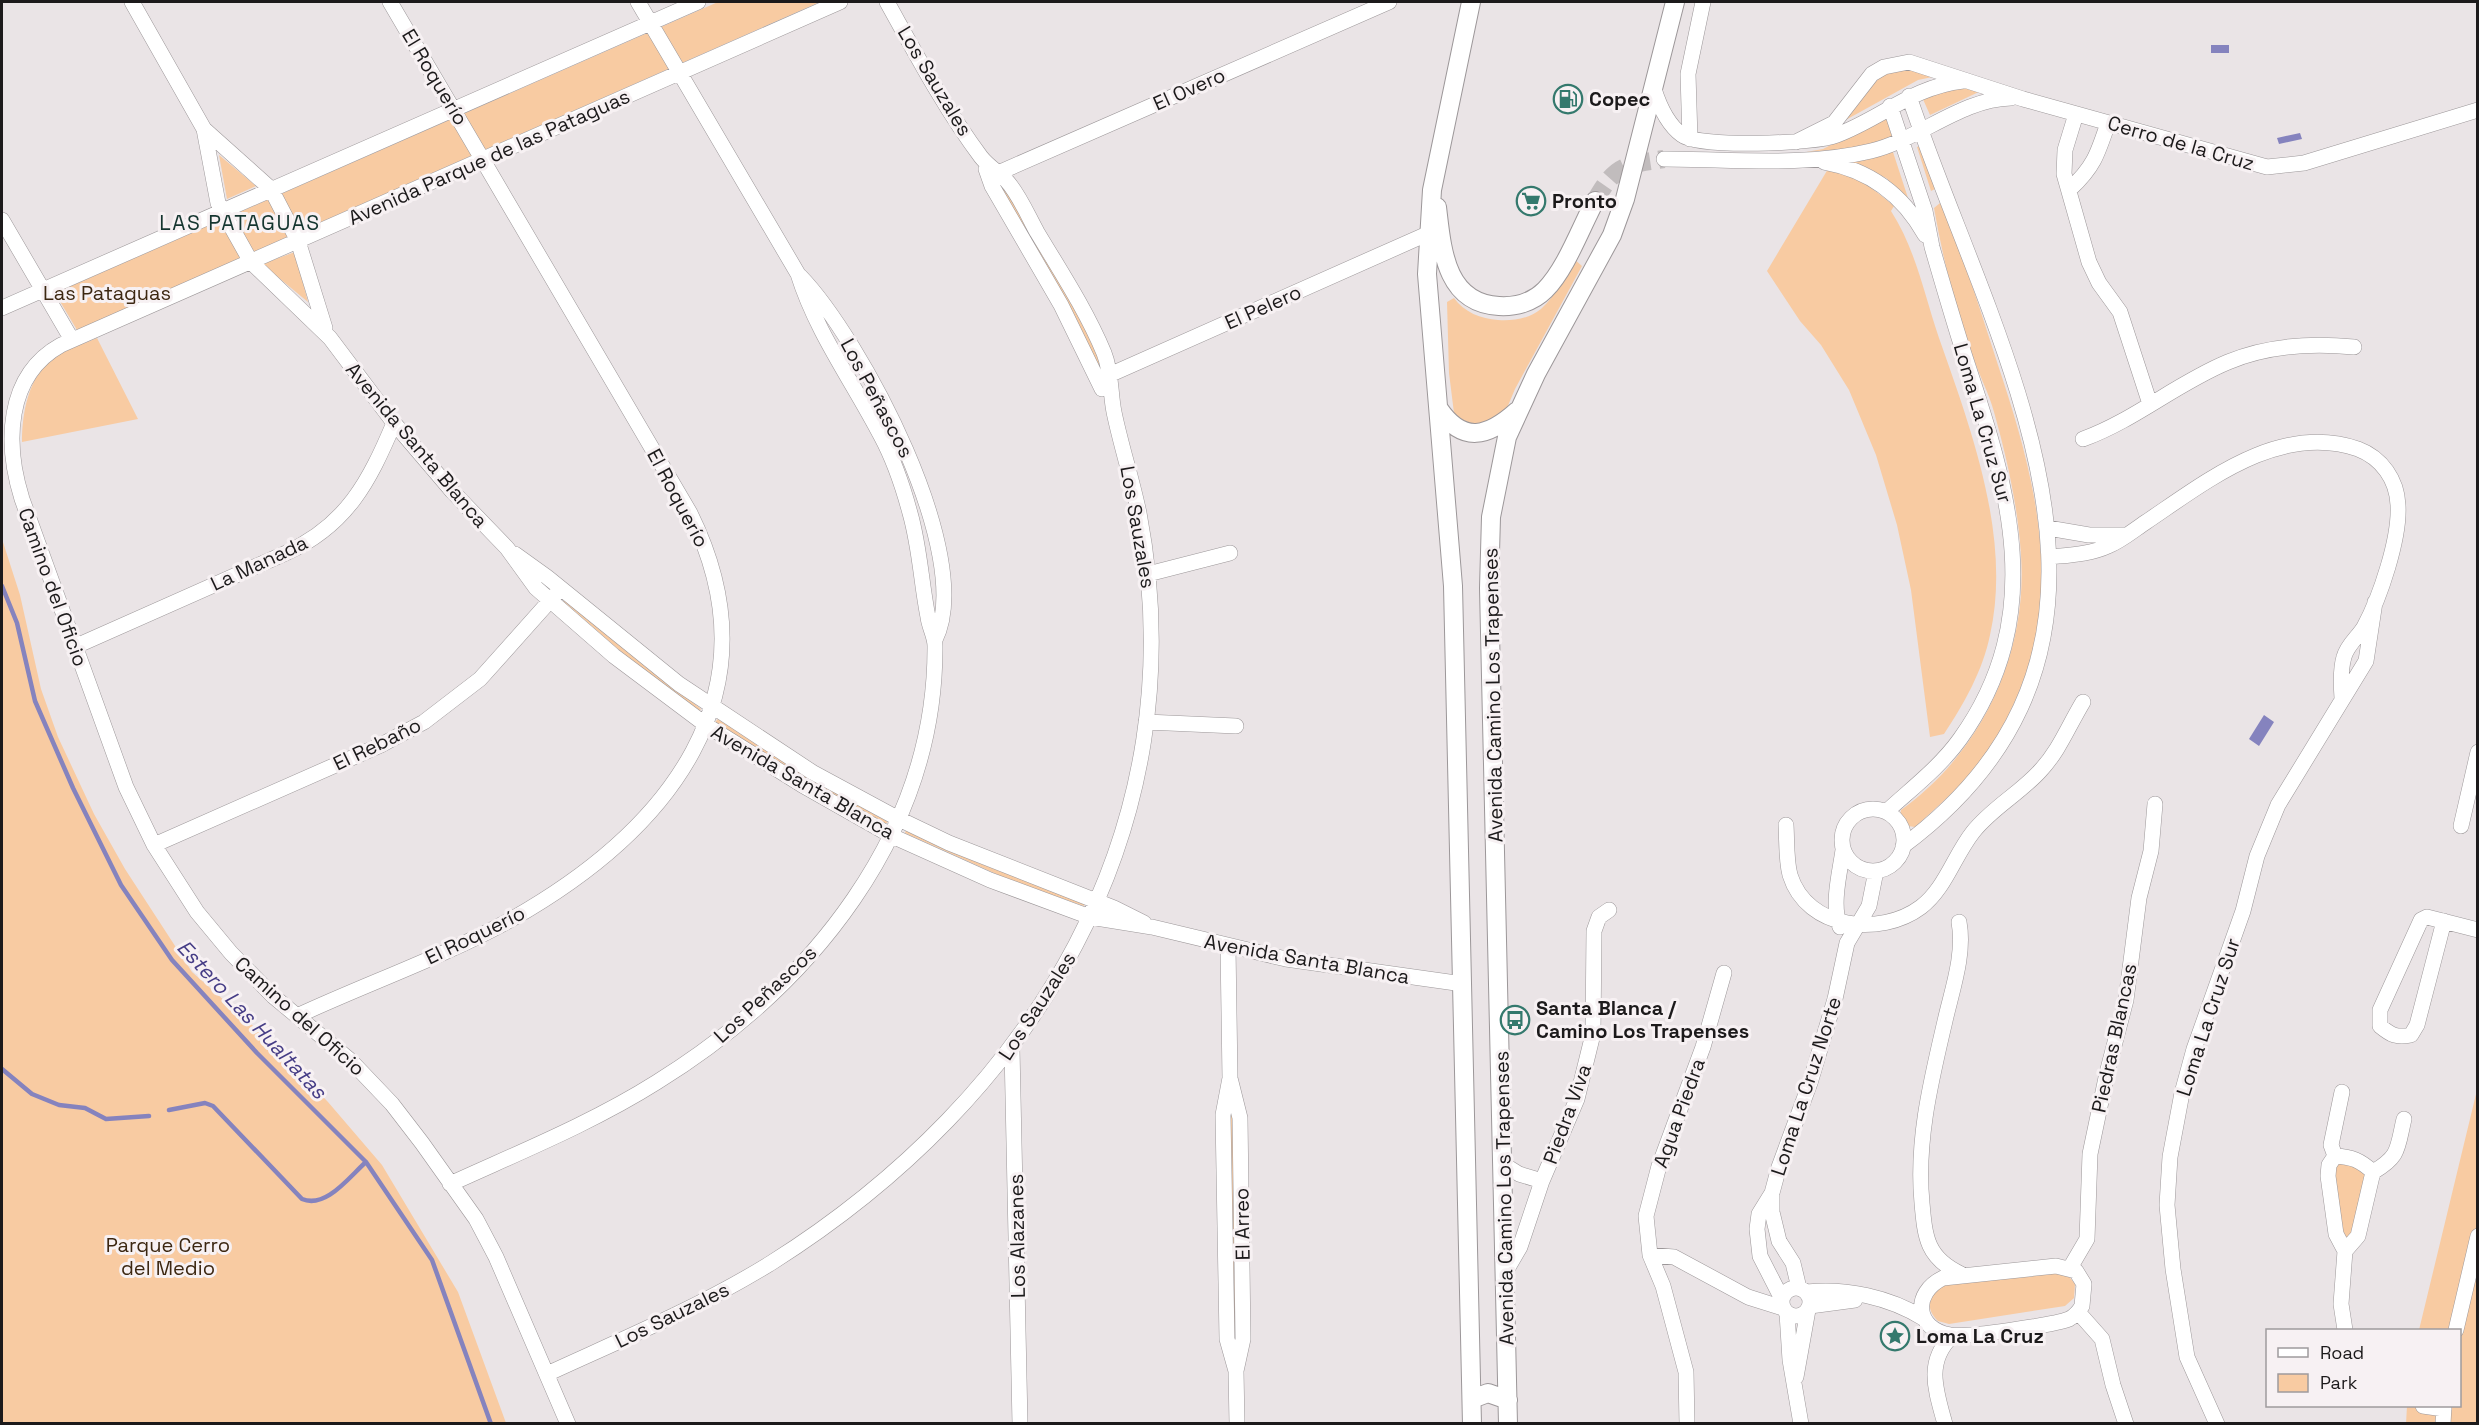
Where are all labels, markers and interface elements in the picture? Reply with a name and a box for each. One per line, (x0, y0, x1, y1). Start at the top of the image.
street label: Los Sauzales (892, 21, 978, 141)
street label: El Roquerío (396, 24, 474, 130)
street label: El Overo (1149, 62, 1229, 116)
street label: Avenida Parque de las Pataguas (344, 83, 634, 231)
fuel station icon: Copec (1552, 83, 1584, 115)
place label: Copec (1589, 86, 1650, 112)
street label: Cerro de la Cruz (2105, 110, 2257, 176)
supermarket icon: Pronto (1515, 185, 1547, 217)
place label: Pronto (1552, 188, 1617, 214)
district label: LAS PATAGUAS (159, 209, 321, 236)
street label: El Pelero (1221, 279, 1305, 335)
park label: Las Pataguas (43, 280, 171, 306)
street label: Los Peñascos (835, 334, 919, 462)
street label: Loma La Cruz Sur (1948, 340, 2018, 506)
street label: Avenida Santa Blanca (340, 357, 494, 533)
street label: El Roquerío (641, 444, 715, 552)
street label: Los Sauzales (1114, 464, 1162, 590)
street label: Camino del Oficio (12, 504, 94, 670)
street label: La Manada (206, 529, 312, 597)
street label: Avenida Camino Los Trapenses (1477, 548, 1509, 842)
street label: El Rebaño (329, 712, 425, 776)
street label: Avenida Santa Blanca (706, 719, 900, 845)
street label: El Roquerío (421, 900, 529, 970)
street label: Avenida Santa Blanca (1202, 928, 1412, 990)
water label: Estero Las Hualtatas (171, 934, 333, 1105)
street label: Loma La Cruz Sur (2170, 935, 2246, 1099)
street label: Los Peñascos (708, 940, 822, 1048)
street label: Los Sauzales (992, 947, 1082, 1065)
street label: Camino del Oficio (229, 951, 371, 1081)
street label: Piedras Blancas (2086, 961, 2142, 1115)
street label: Loma La Cruz Norte (1765, 993, 1847, 1179)
place label: Santa Blanca / Camino Los Trapenses (1536, 995, 1749, 1044)
bus stop icon: Santa Blanca / Camino Los Trapenses (1499, 1004, 1531, 1036)
street label: Avenida Camino Los Trapenses (1488, 1051, 1520, 1345)
street label: Agua Piedra (1647, 1055, 1711, 1171)
street label: Piedra Viva (1537, 1060, 1597, 1168)
street label: Los Alazanes (1003, 1174, 1031, 1298)
street label: El Arreo (1228, 1187, 1256, 1261)
park label: Parque Cerro del Medio (106, 1232, 230, 1281)
street label: Los Sauzales (611, 1276, 733, 1354)
place icon: Loma La Cruz (1879, 1320, 1911, 1352)
place label: Loma La Cruz (1916, 1323, 2044, 1349)
legend (2266, 1329, 2461, 1407)
text: Road (2320, 1341, 2364, 1364)
text: Park (2320, 1371, 2358, 1394)

